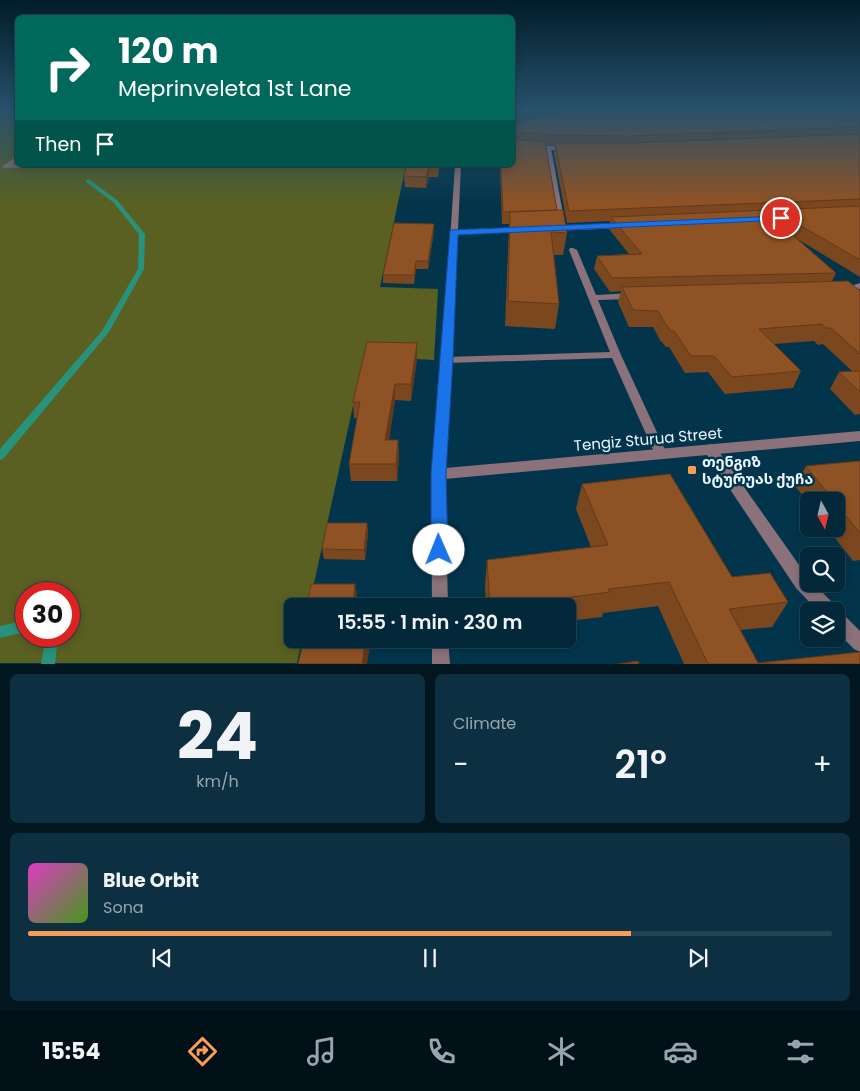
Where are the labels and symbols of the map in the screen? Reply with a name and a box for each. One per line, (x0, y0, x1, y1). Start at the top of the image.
pin (760, 197, 802, 239)
street label: Tengiz Sturua Street (573, 422, 723, 456)
place label: თენგიზ სტურუას ქუჩა (702, 451, 813, 489)
marker: თენგიზ სტურუას ქუჩა (686, 464, 698, 476)
north arrow (800, 492, 845, 538)
position arrow (412, 523, 464, 575)
speed limit sign: 30 (15, 582, 80, 647)

